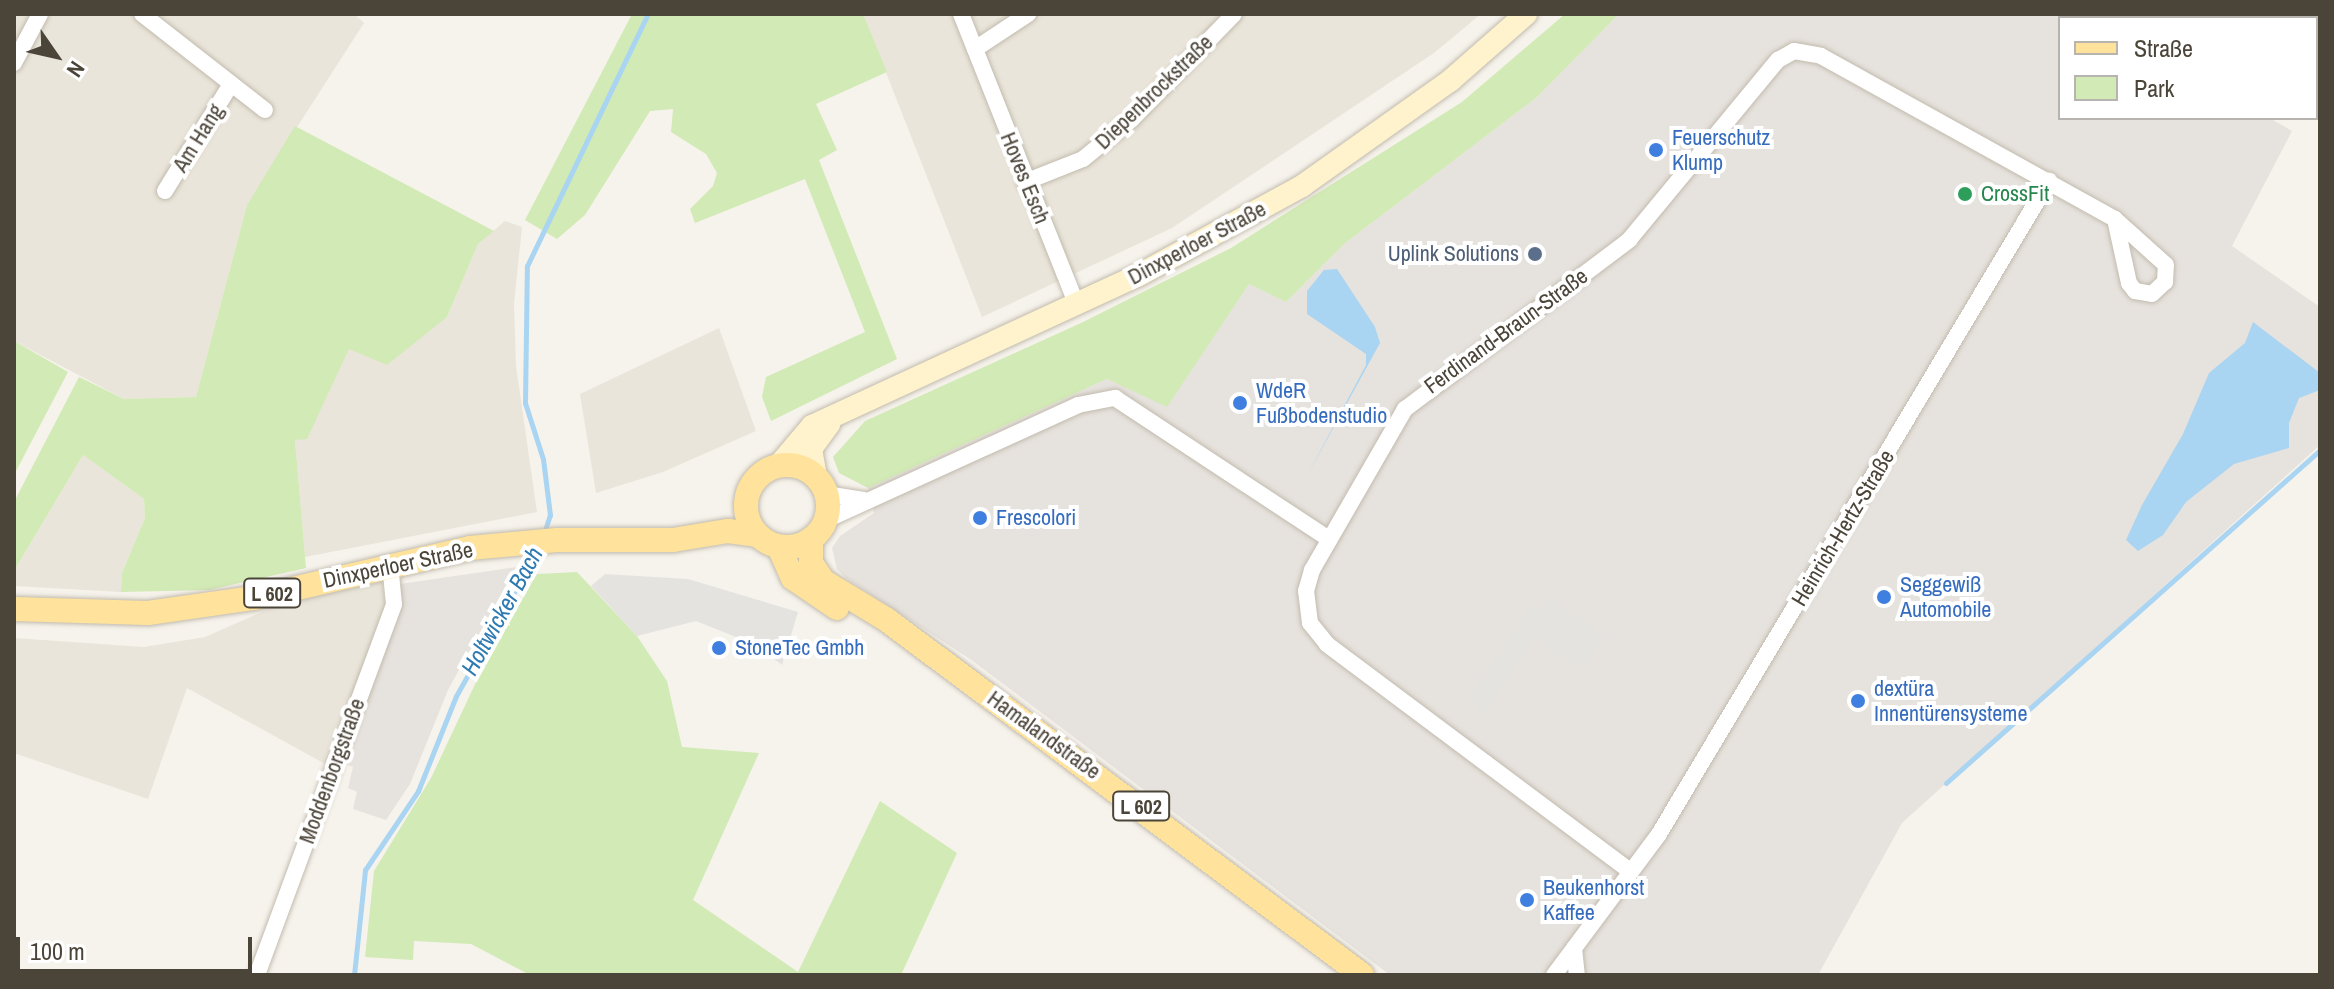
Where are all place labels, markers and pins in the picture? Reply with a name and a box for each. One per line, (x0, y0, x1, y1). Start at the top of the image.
place label: Feuerschutz Klump (1672, 124, 1770, 176)
marker: Feuerschutz Klump (1647, 141, 1665, 159)
place label: CrossFit (1981, 181, 2049, 207)
marker: CrossFit (1956, 185, 1974, 203)
place label: Uplink Solutions (1388, 241, 1519, 267)
marker: Uplink Solutions (1526, 245, 1544, 263)
place label: WdeR Fußbodenstudio (1256, 377, 1387, 428)
marker: WdeR Fußbodenstudio (1231, 394, 1249, 412)
place label: Frescolori (996, 505, 1076, 531)
marker: Frescolori (971, 509, 989, 527)
place label: Seggewiß Automobile (1900, 571, 1991, 622)
marker: Seggewiß Automobile (1875, 588, 1893, 606)
place label: StoneTec Gmbh (735, 635, 864, 661)
marker: StoneTec Gmbh (710, 639, 728, 657)
place label: dextüra Innentürensysteme (1874, 675, 2027, 726)
marker: dextüra Innentürensysteme (1849, 692, 1867, 710)
place label: Beukenhorst Kaffee (1543, 874, 1644, 926)
marker: Beukenhorst Kaffee (1518, 891, 1536, 909)

